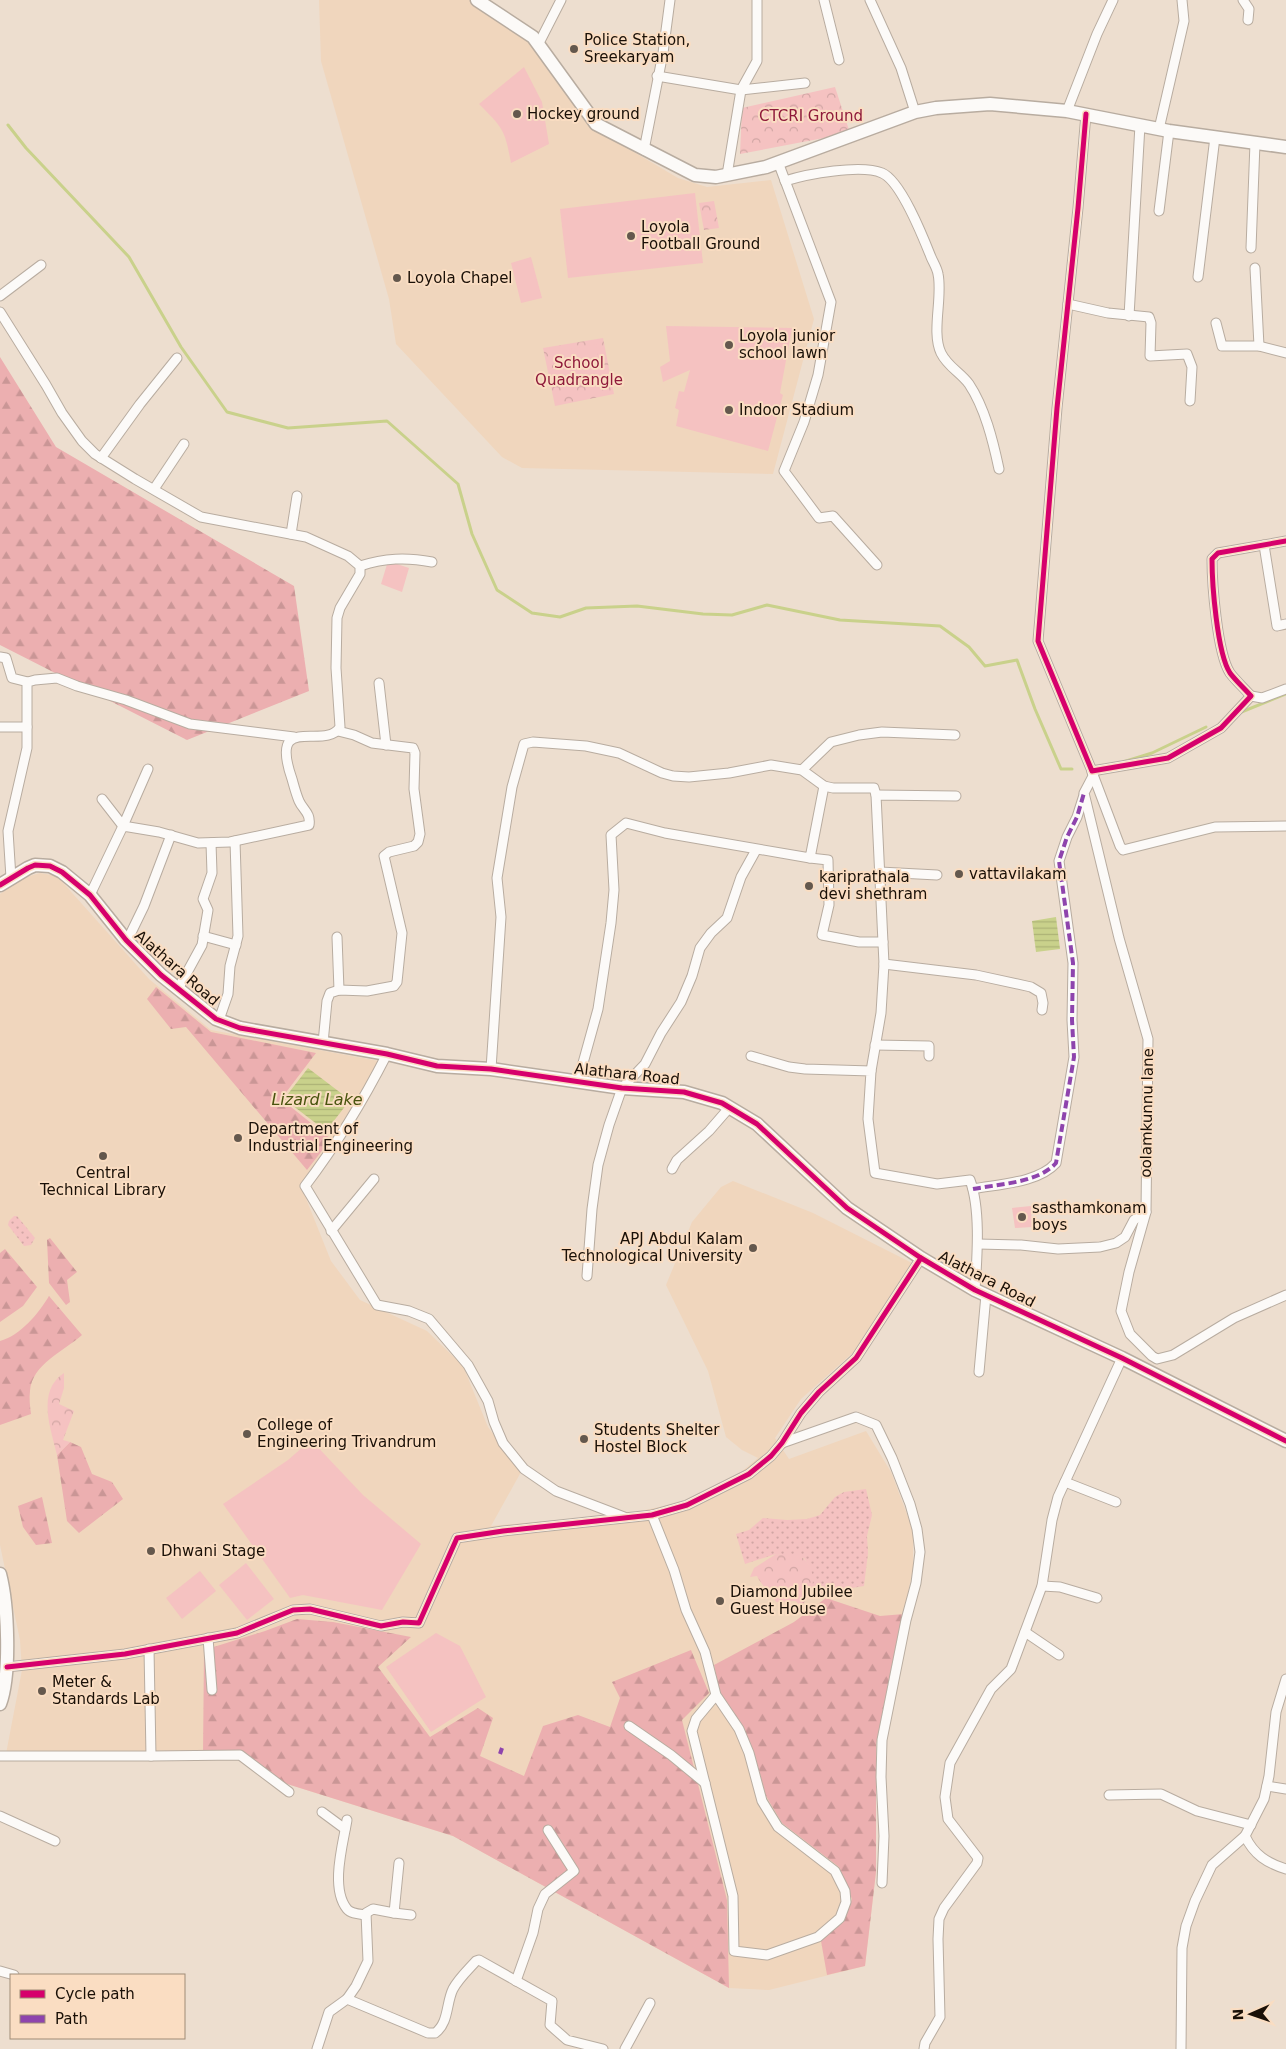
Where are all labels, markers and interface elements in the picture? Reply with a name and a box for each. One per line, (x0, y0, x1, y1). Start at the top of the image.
place label: Police Station, Sreekaryam (584, 31, 690, 66)
marker: Police Station, Sreekaryam (568, 43, 580, 55)
place label: Hockey ground (527, 105, 640, 123)
park label: CTCRI Ground (759, 107, 863, 125)
marker: Hockey ground (511, 108, 523, 120)
place label: Loyola Football Ground (641, 218, 760, 253)
marker: Loyola Football Ground (625, 230, 637, 242)
place label: Loyola Chapel (407, 269, 513, 287)
marker: Loyola Chapel (391, 272, 403, 284)
place label: Loyola junior school lawn (739, 327, 836, 362)
marker: Loyola junior school lawn (723, 339, 735, 351)
park label: School Quadrangle (535, 354, 623, 389)
place label: Indoor Stadium (739, 401, 854, 419)
marker: Indoor Stadium (723, 404, 735, 416)
place label: vattavilakam (969, 865, 1067, 883)
place label: kariprathala devi shethram (819, 868, 927, 903)
marker: vattavilakam (953, 868, 965, 880)
marker: kariprathala devi shethram (803, 880, 815, 892)
street label: Alathara Road (131, 926, 223, 1010)
street label: oolamkunnu lane (1137, 1048, 1157, 1178)
street label: Alathara Road (573, 1060, 681, 1088)
water label: Lizard Lake (271, 1090, 363, 1109)
place label: Department of Industrial Engineering (248, 1120, 413, 1155)
marker: Department of Industrial Engineering (232, 1132, 244, 1144)
marker: Central Technical Library (97, 1150, 109, 1162)
place label: Central Technical Library (39, 1164, 166, 1199)
place label: sasthamkonam boys (1032, 1199, 1147, 1234)
marker: sasthamkonam boys (1016, 1211, 1028, 1223)
place label: APJ Abdul Kalam Technological University (561, 1230, 743, 1265)
marker: APJ Abdul Kalam Technological University (747, 1242, 759, 1254)
street label: Alathara Road (936, 1247, 1038, 1311)
place label: College of Engineering Trivandrum (257, 1416, 436, 1451)
place label: Students Shelter Hostel Block (594, 1421, 720, 1456)
marker: College of Engineering Trivandrum (241, 1428, 253, 1440)
marker: Students Shelter Hostel Block (578, 1433, 590, 1445)
place label: Dhwani Stage (161, 1542, 265, 1560)
marker: Dhwani Stage (145, 1545, 157, 1557)
place label: Diamond Jubilee Guest House (730, 1583, 853, 1618)
marker: Diamond Jubilee Guest House (714, 1595, 726, 1607)
place label: Meter & Standards Lab (52, 1673, 160, 1708)
marker: Meter & Standards Lab (36, 1685, 48, 1697)
legend (10, 1974, 185, 2039)
text: Cycle path (55, 1985, 135, 2003)
north arrow (1226, 1989, 1276, 2039)
text: N (1230, 2008, 1246, 2021)
text: Path (55, 2010, 88, 2028)

